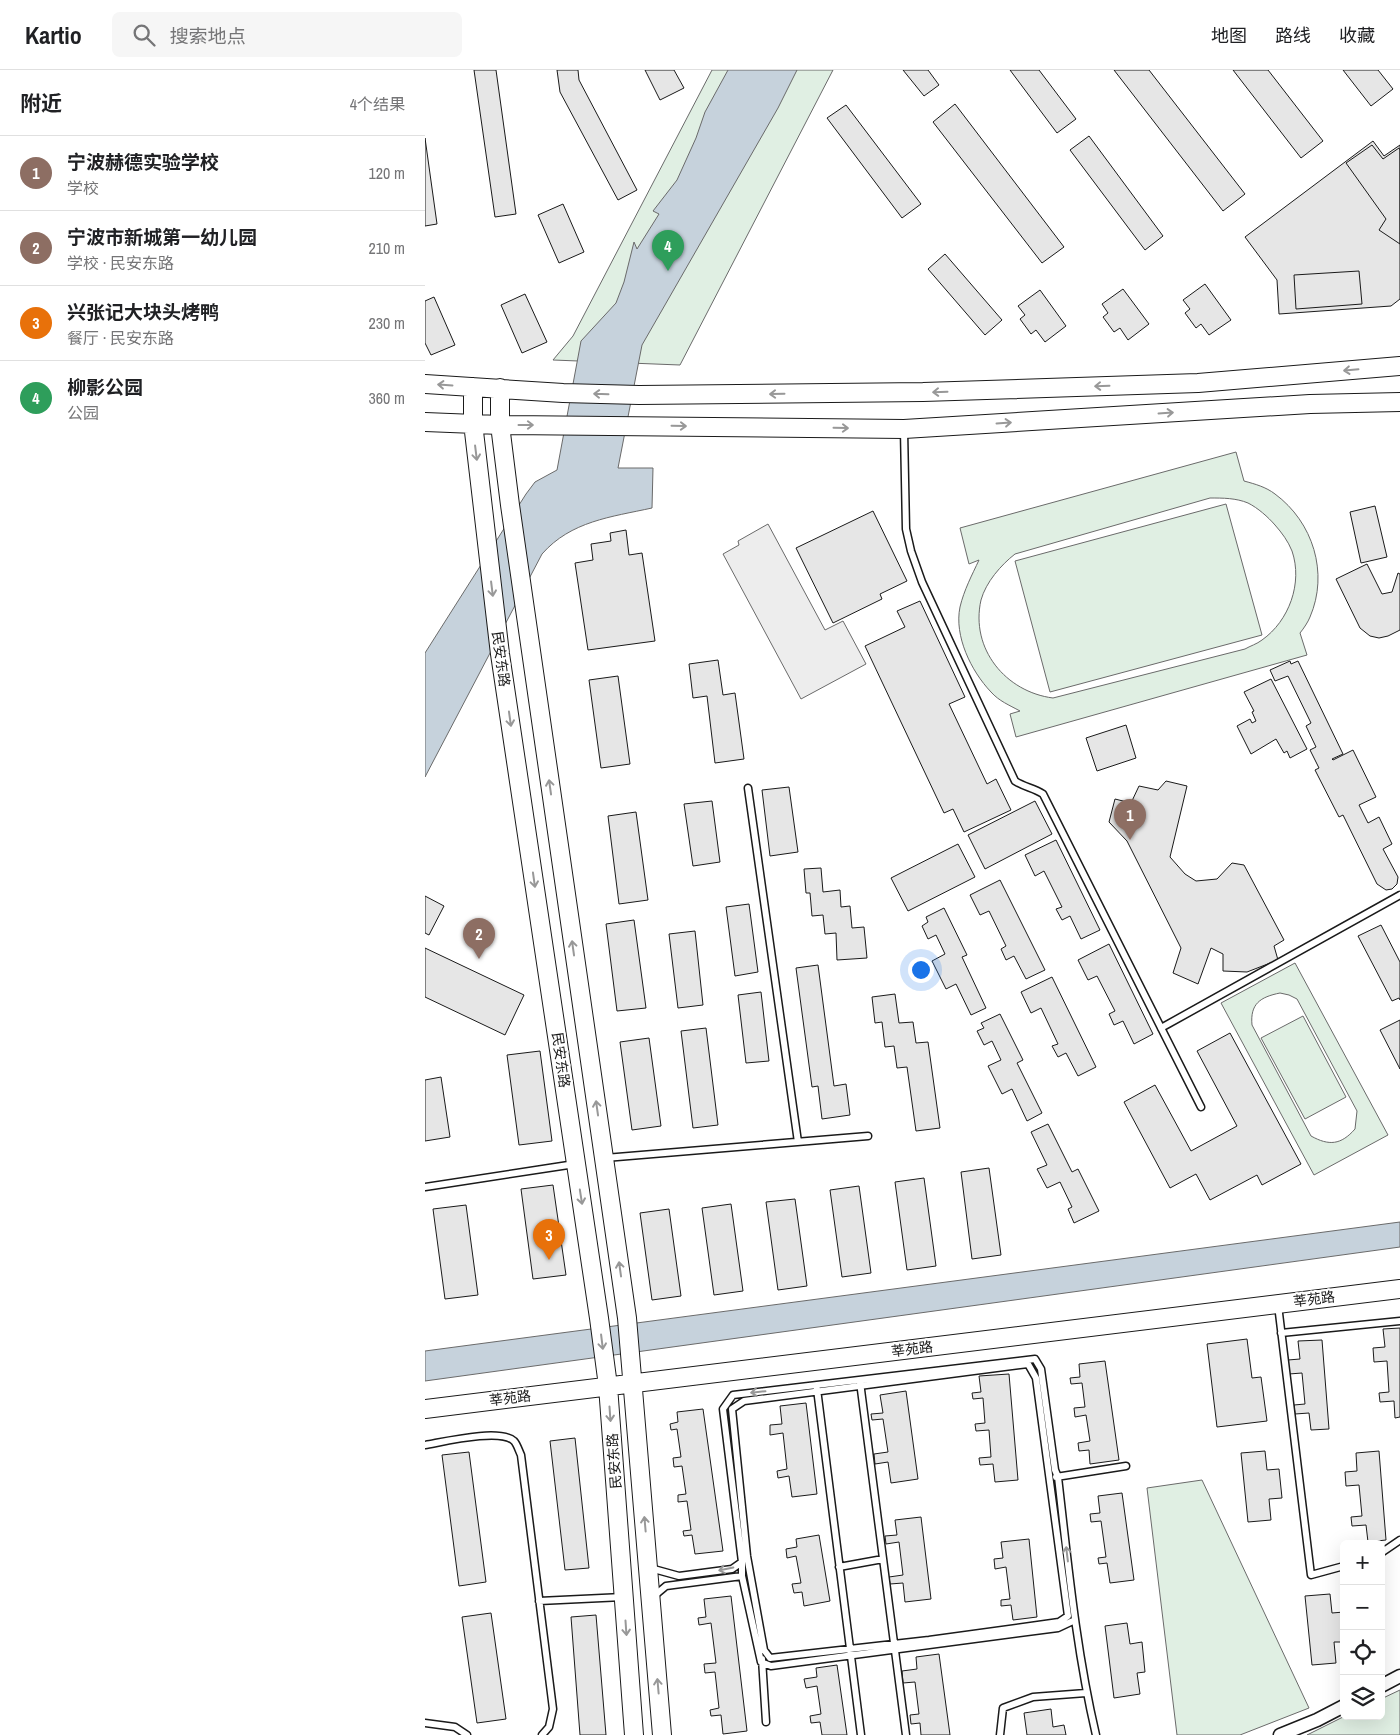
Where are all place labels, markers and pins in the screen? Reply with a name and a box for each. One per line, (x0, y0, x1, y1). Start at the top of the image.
pin: 4 (652, 230, 684, 271)
pin: 1 (1114, 799, 1146, 840)
pin: 2 (463, 918, 495, 959)
pin: 3 (533, 1219, 565, 1260)

